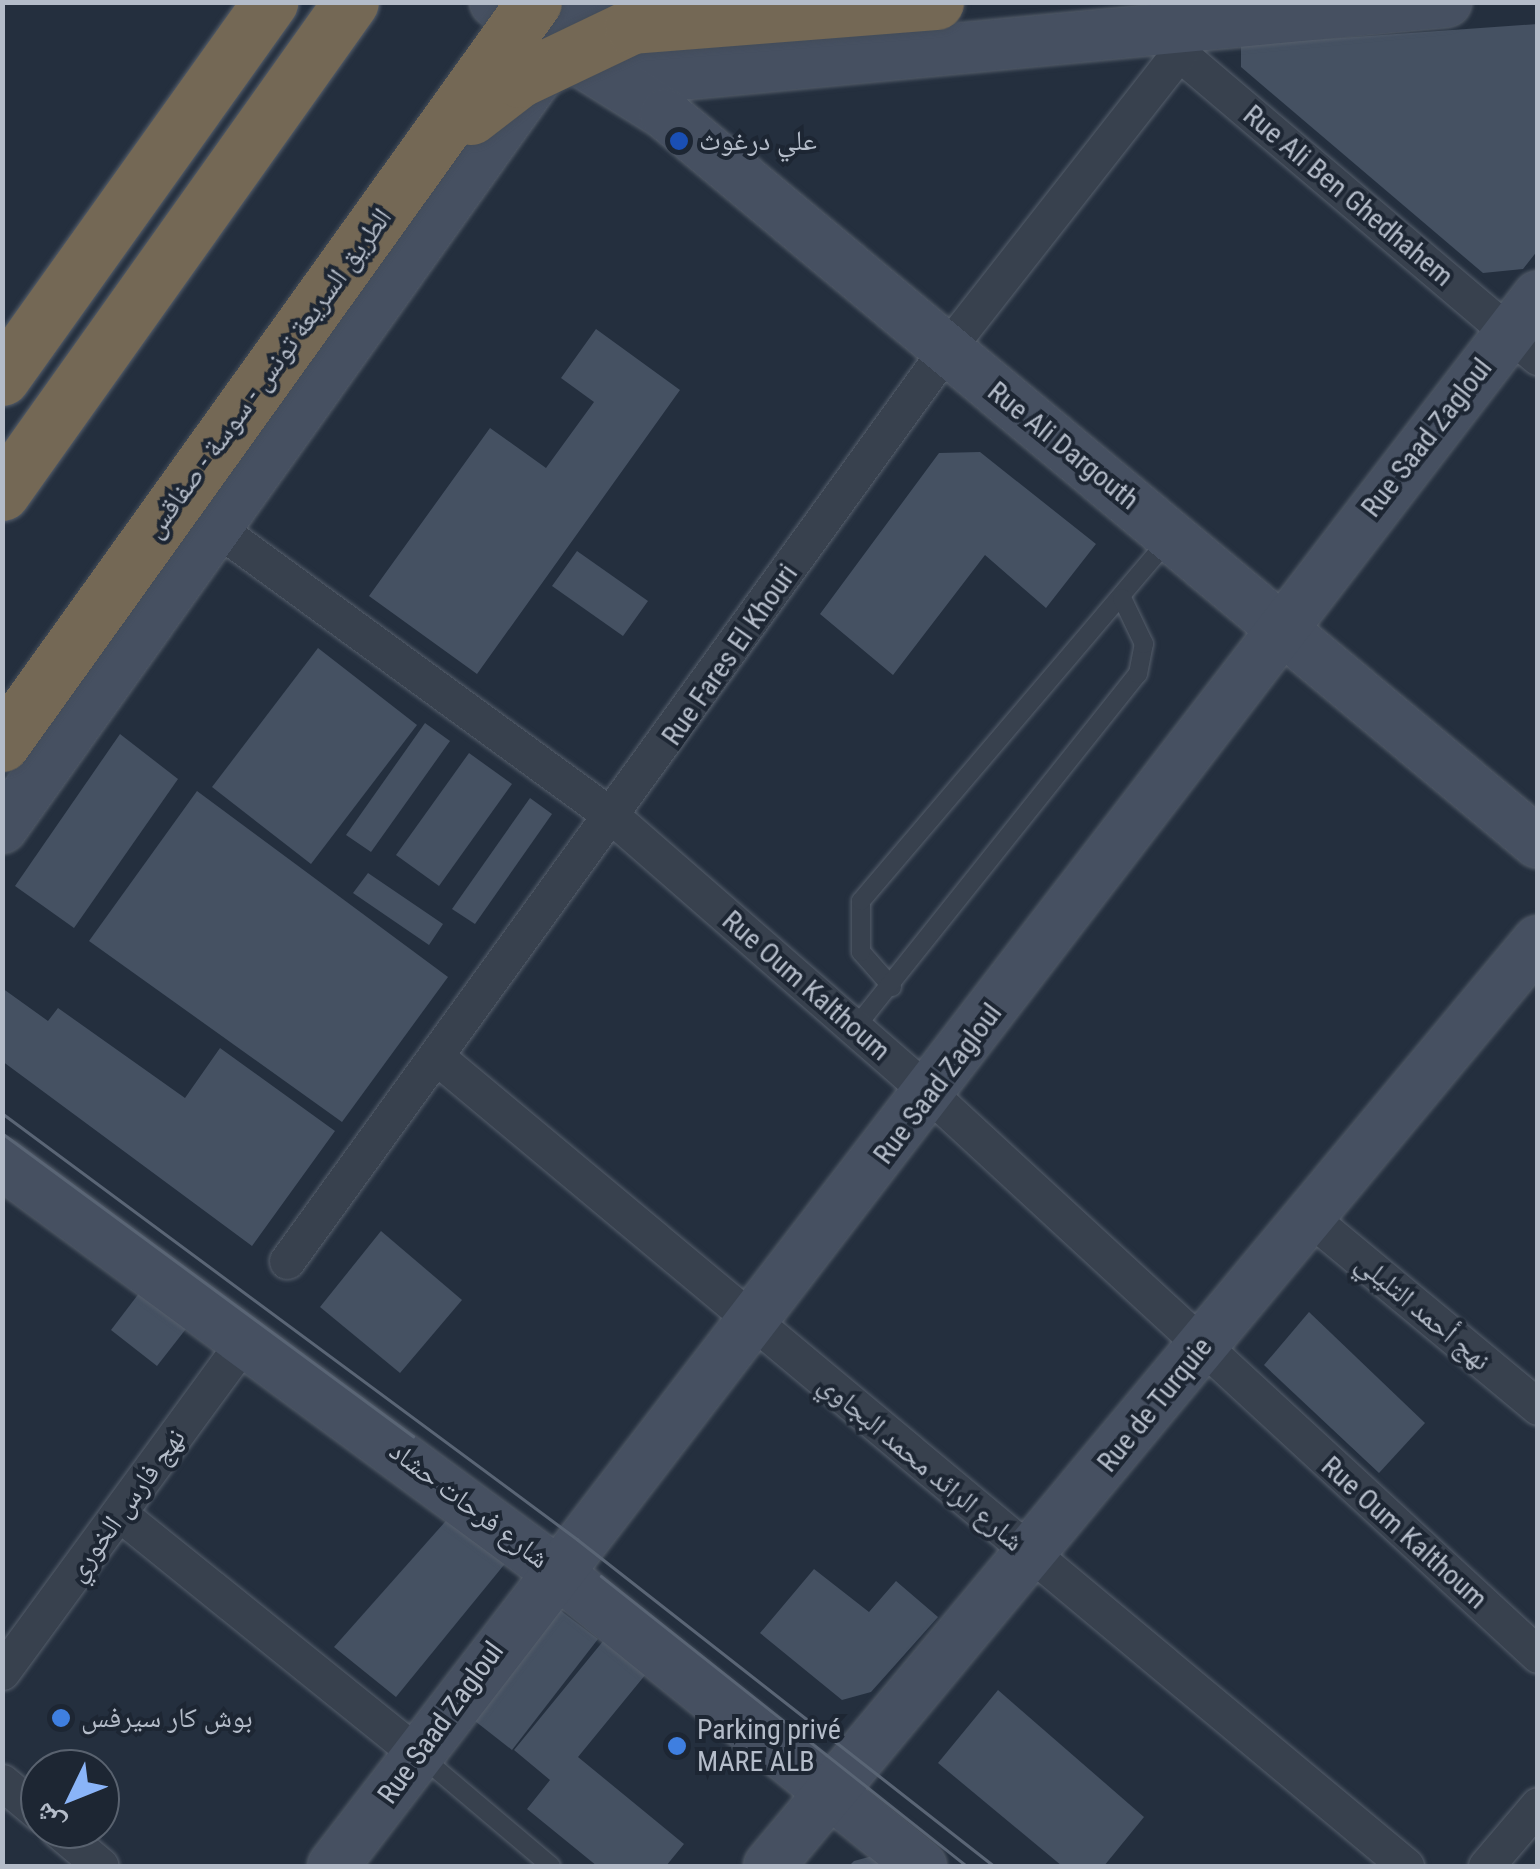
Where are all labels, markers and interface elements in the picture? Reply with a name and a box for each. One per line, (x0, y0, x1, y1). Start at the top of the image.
street label: Rue Ali Ben Ghedhahem (1236, 98, 1460, 294)
place label: علي درغوث (699, 124, 817, 158)
marker: علي درغوث (668, 130, 690, 152)
street label: الطريق السريعة تونس - سوسة - صفاقس (137, 202, 399, 544)
street label: Rue Saad Zagloul (1355, 352, 1499, 524)
street label: Rue Ali Dargouth (981, 375, 1145, 517)
street label: Rue Fares El Khouri (655, 558, 805, 752)
street label: Rue Oum Kalthoum (715, 904, 897, 1068)
street label: Rue Saad Zagloul (867, 997, 1009, 1171)
street label: نهج أحمد التليلي (1349, 1246, 1497, 1378)
street label: Rue de Turquie (1090, 1331, 1220, 1479)
street label: شارع الرائد محمد البجاوي (812, 1367, 1030, 1559)
street label: نهج فارس الخوري (59, 1422, 193, 1588)
street label: شارع فرحات حشاد (383, 1434, 555, 1576)
street label: Rue Oum Kalthoum (1314, 1450, 1494, 1616)
street label: Rue Saad Zagloul (371, 1635, 511, 1811)
place label: بوش كار سيرفس (81, 1701, 253, 1735)
marker: بوش كار سيرفس (50, 1707, 72, 1729)
place label: Parking privé MARE ALB (697, 1713, 841, 1779)
marker: Parking privé MARE ALB (666, 1735, 688, 1757)
north arrow (20, 1749, 120, 1849)
text: ش (27, 1796, 71, 1841)

